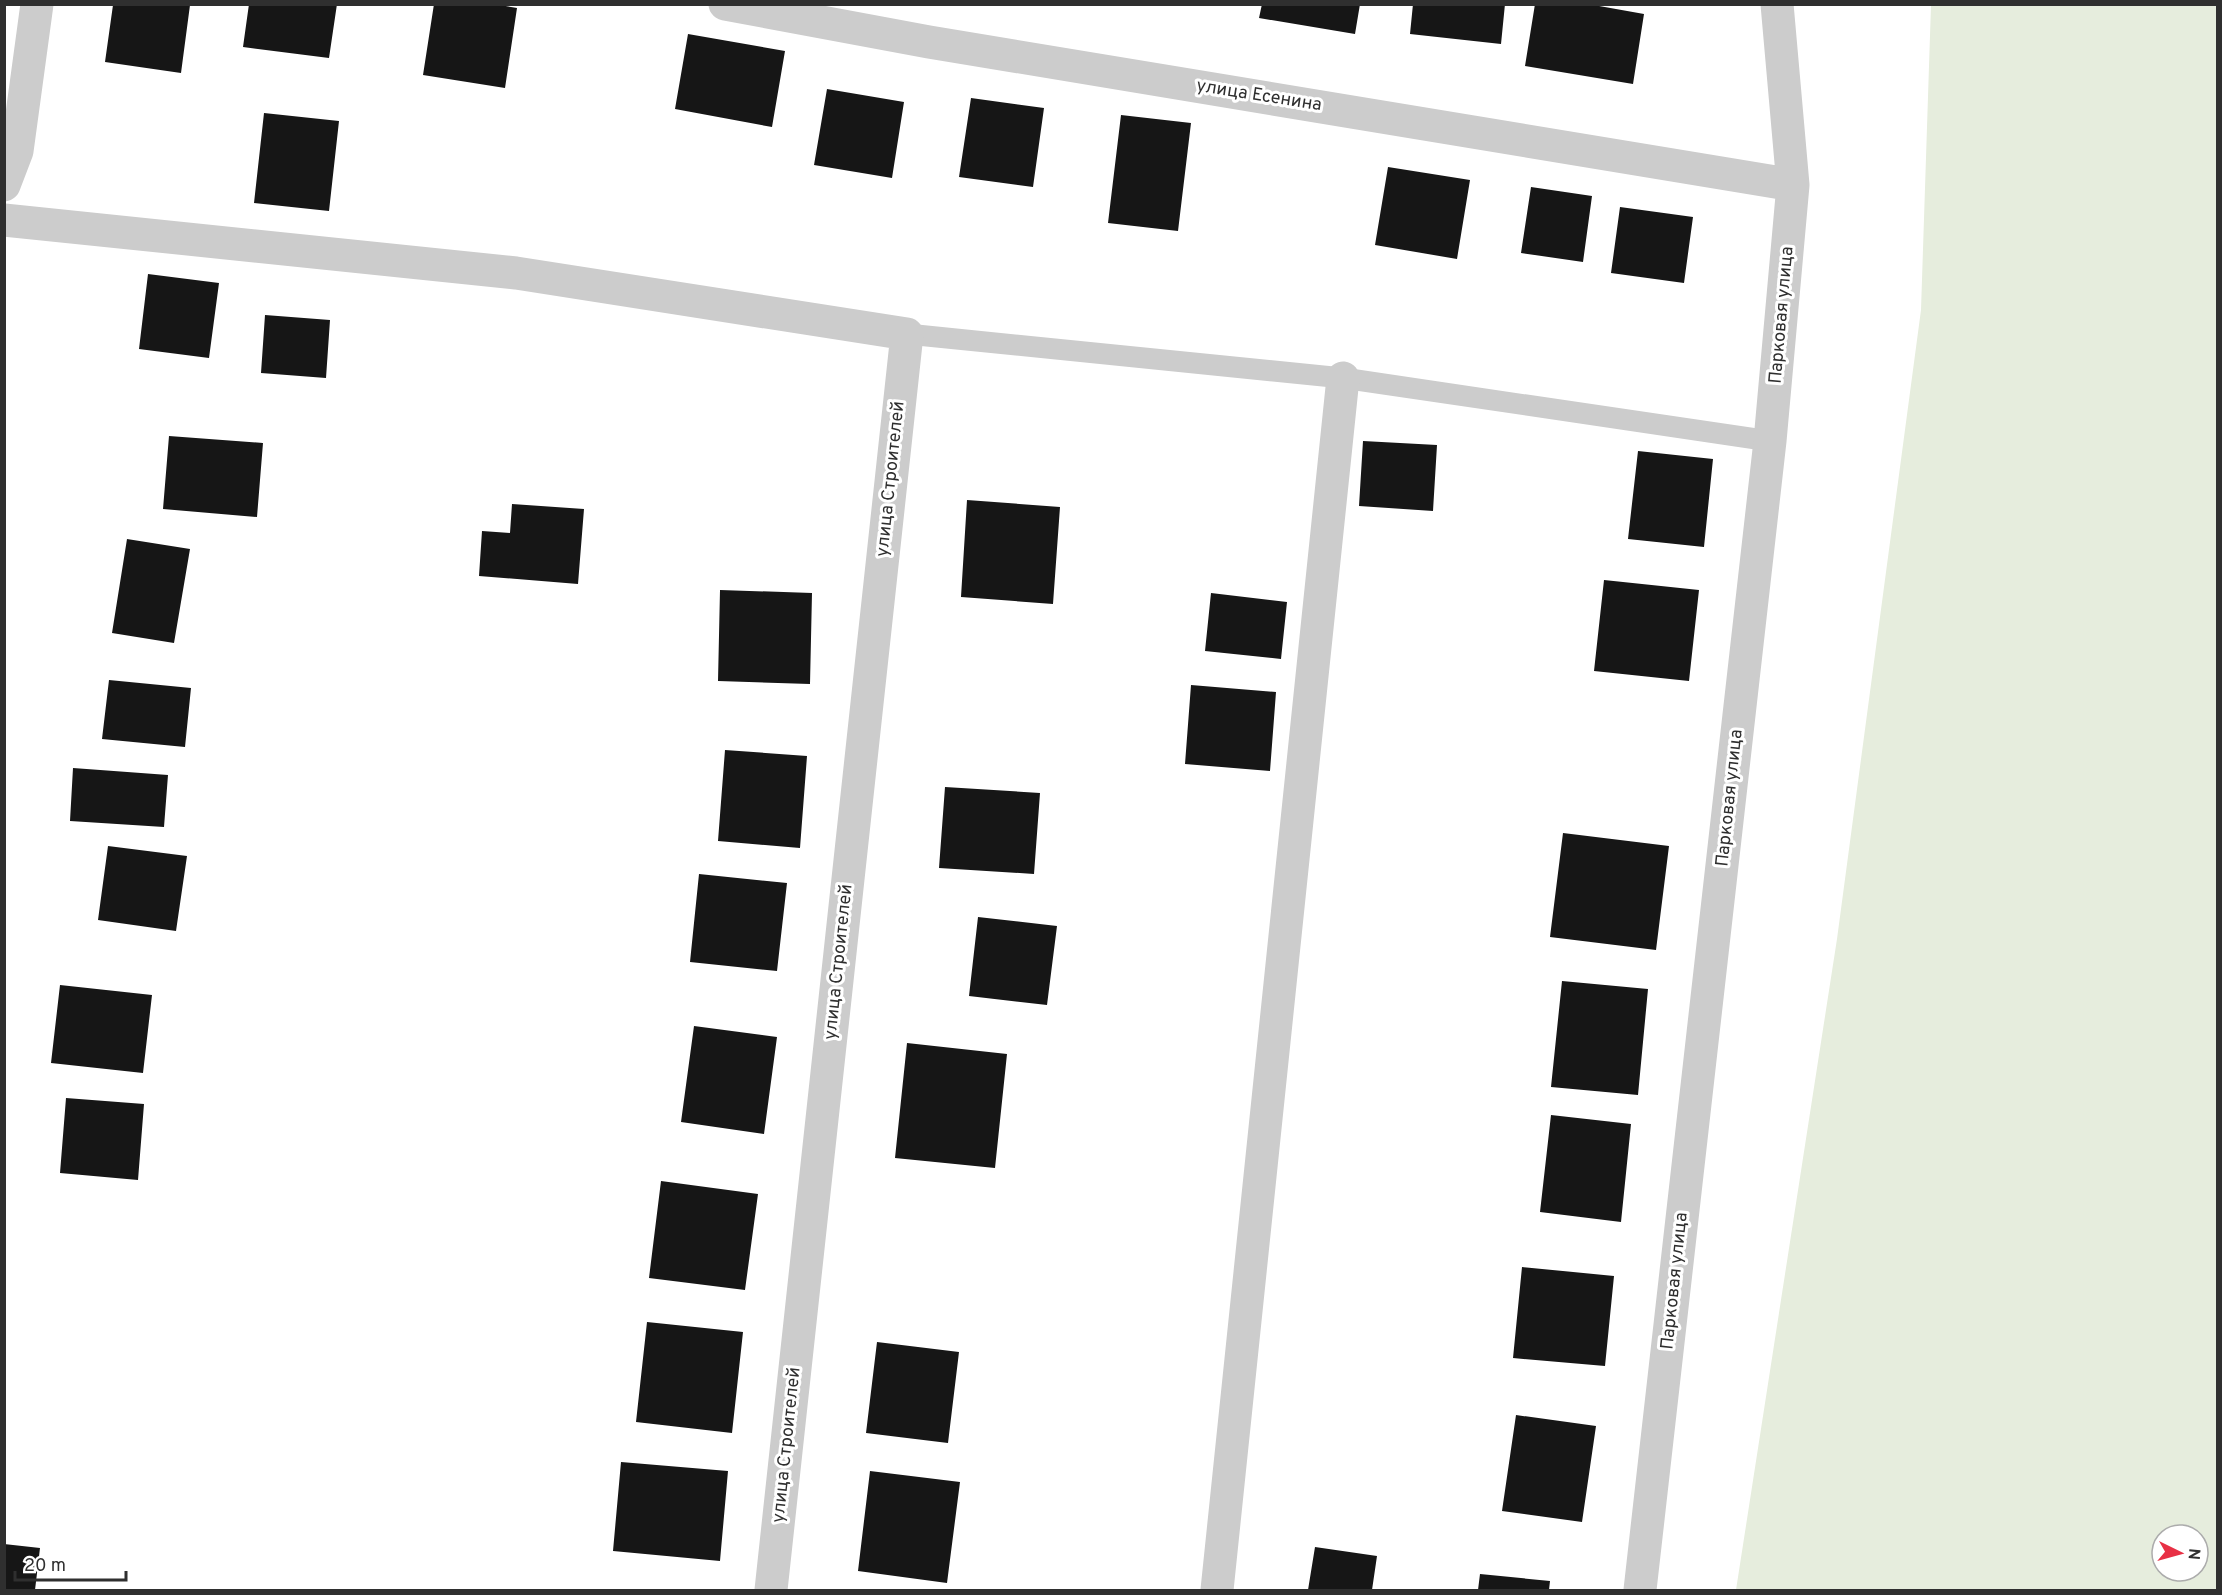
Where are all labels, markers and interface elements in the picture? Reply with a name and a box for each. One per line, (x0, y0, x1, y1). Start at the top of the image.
street label: улица Есенина (1195, 75, 1323, 117)
street label: Парковая улица (1765, 245, 1799, 385)
street label: улица Строителей (871, 400, 911, 558)
street label: Парковая улица (1711, 728, 1749, 868)
street label: улица Строителей (819, 883, 859, 1041)
street label: Парковая улица (1656, 1211, 1694, 1351)
street label: улица Строителей (767, 1366, 807, 1524)
north arrow (2150, 1523, 2210, 1583)
scale bar (15, 1544, 126, 1582)
text: N (2182, 1548, 2203, 1561)
text: 20 m (24, 1555, 66, 1578)

